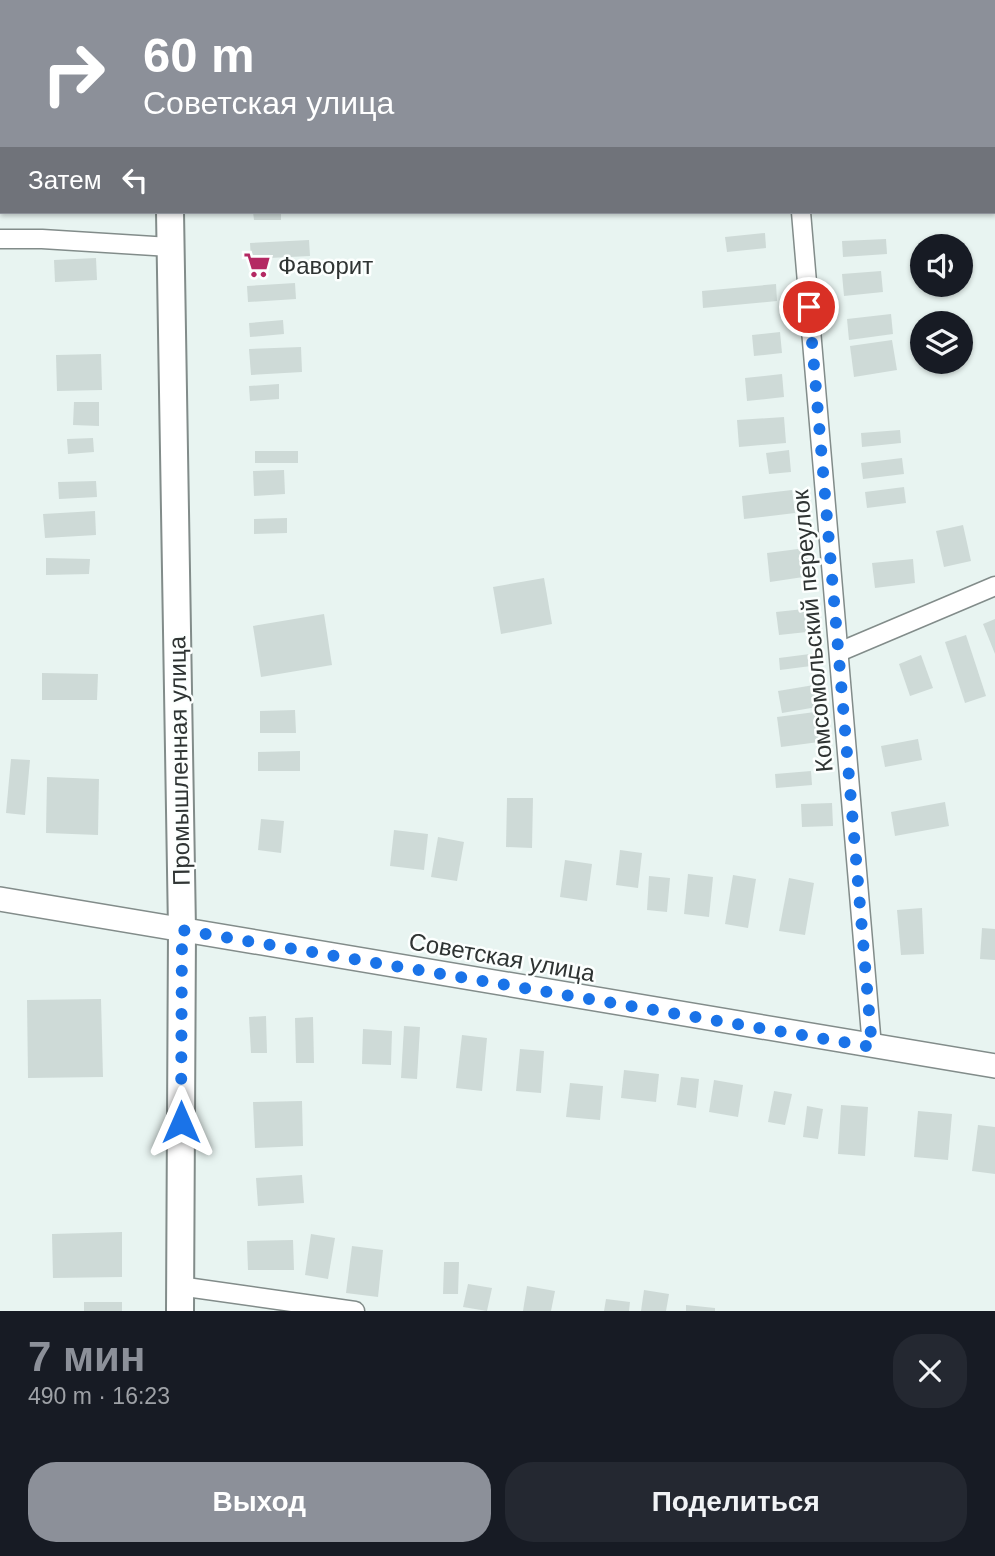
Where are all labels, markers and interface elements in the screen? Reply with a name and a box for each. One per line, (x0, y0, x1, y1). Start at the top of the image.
icon: right (28, 28, 119, 119)
text: 60 m (143, 28, 255, 82)
text: Советская улица (143, 85, 394, 121)
icon: left (116, 161, 154, 199)
text: Затем (28, 165, 102, 195)
map controls (910, 234, 973, 374)
button: sound (910, 234, 973, 297)
supermarket icon: Фаворит (242, 250, 272, 280)
place label: Фаворит (278, 252, 373, 279)
pin (779, 277, 839, 337)
icon: arrive (790, 288, 828, 326)
button: layers (910, 311, 973, 374)
street label: Комсомольский переулок (786, 488, 838, 773)
street label: Промышленная улица (163, 635, 195, 886)
street label: Советская улица (407, 927, 598, 987)
position arrow (144, 1085, 218, 1159)
text: 7 мин (28, 1333, 145, 1380)
button: close (893, 1334, 967, 1408)
text: 490 m · 16:23 (28, 1383, 170, 1409)
button: Выход (28, 1462, 491, 1542)
button: Поделиться (505, 1462, 967, 1542)

